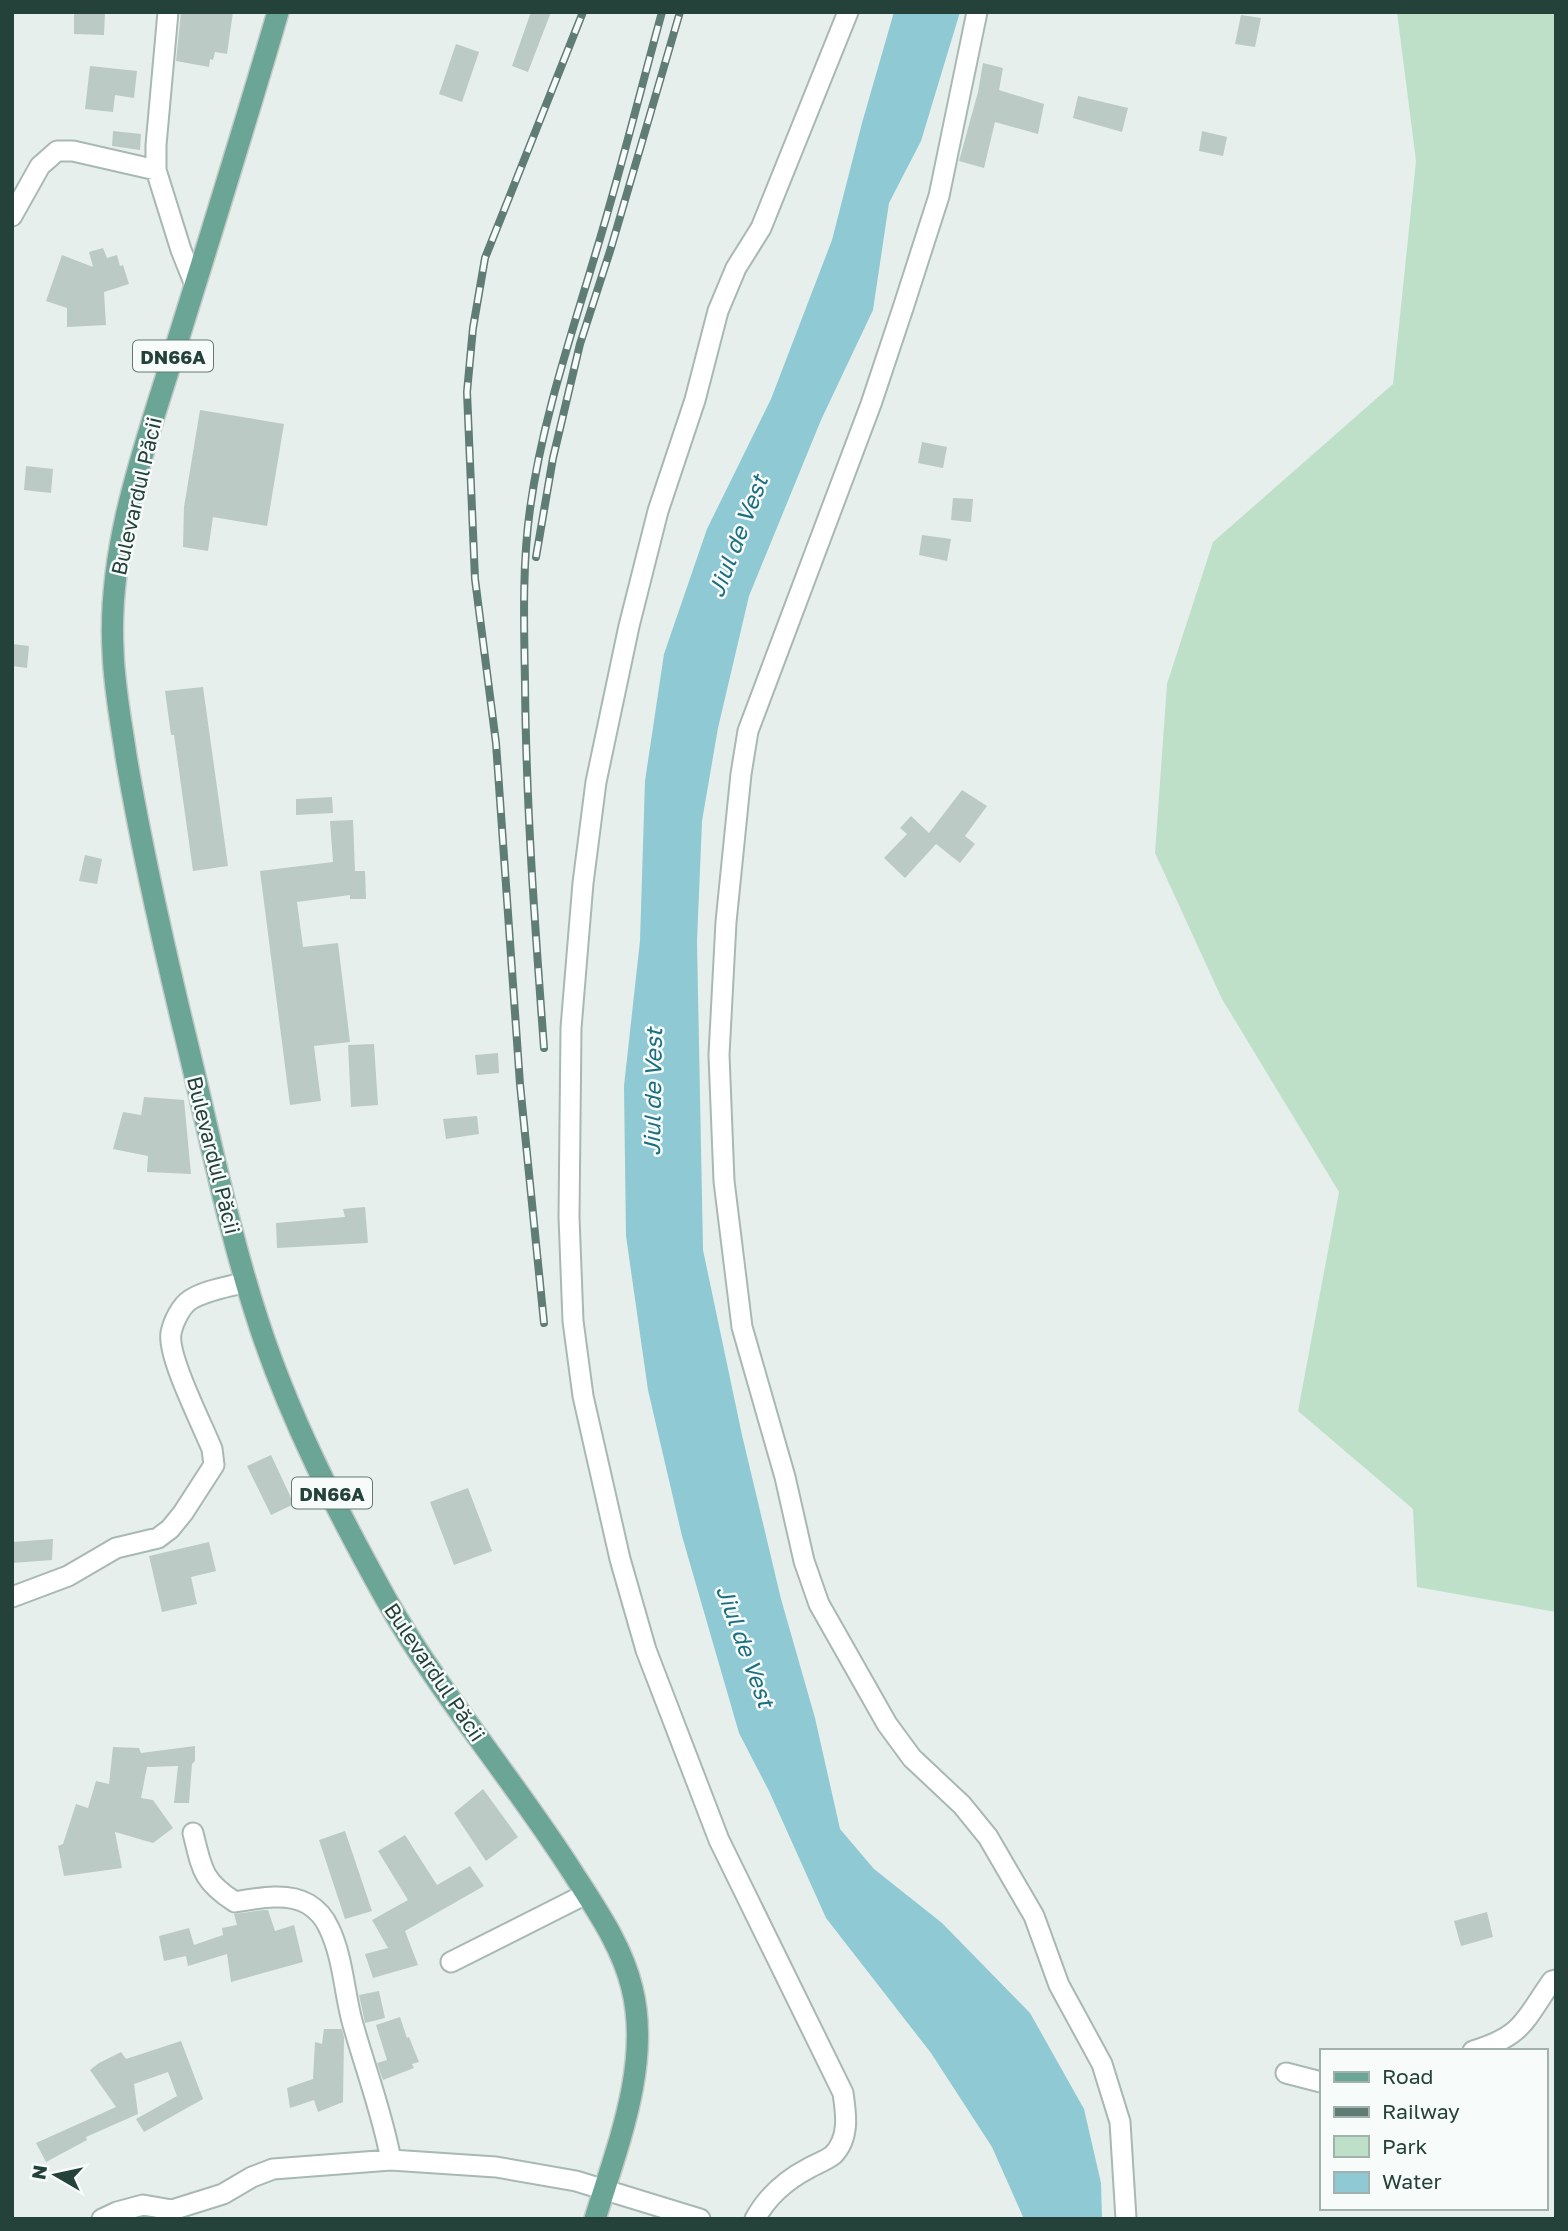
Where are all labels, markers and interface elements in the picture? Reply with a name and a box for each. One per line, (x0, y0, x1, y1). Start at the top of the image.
road number: DN66A (133, 340, 213, 372)
street label: Bulevardul Păcii (105, 414, 167, 578)
water label: Jiul de Vest (701, 470, 774, 601)
water label: Jiul de Vest (637, 1026, 667, 1156)
street label: Bulevardul Păcii (182, 1073, 246, 1237)
road number: DN66A (292, 1478, 372, 1508)
water label: Jiul de Vest (711, 1581, 782, 1713)
street label: Bulevardul Păcii (379, 1598, 491, 1746)
legend (1320, 2049, 1547, 2210)
text: Road (1382, 2063, 1433, 2089)
text: Railway (1382, 2098, 1460, 2124)
text: Park (1382, 2133, 1428, 2159)
north arrow (21, 2140, 91, 2210)
text: N (26, 2163, 51, 2181)
text: Water (1382, 2168, 1442, 2194)

